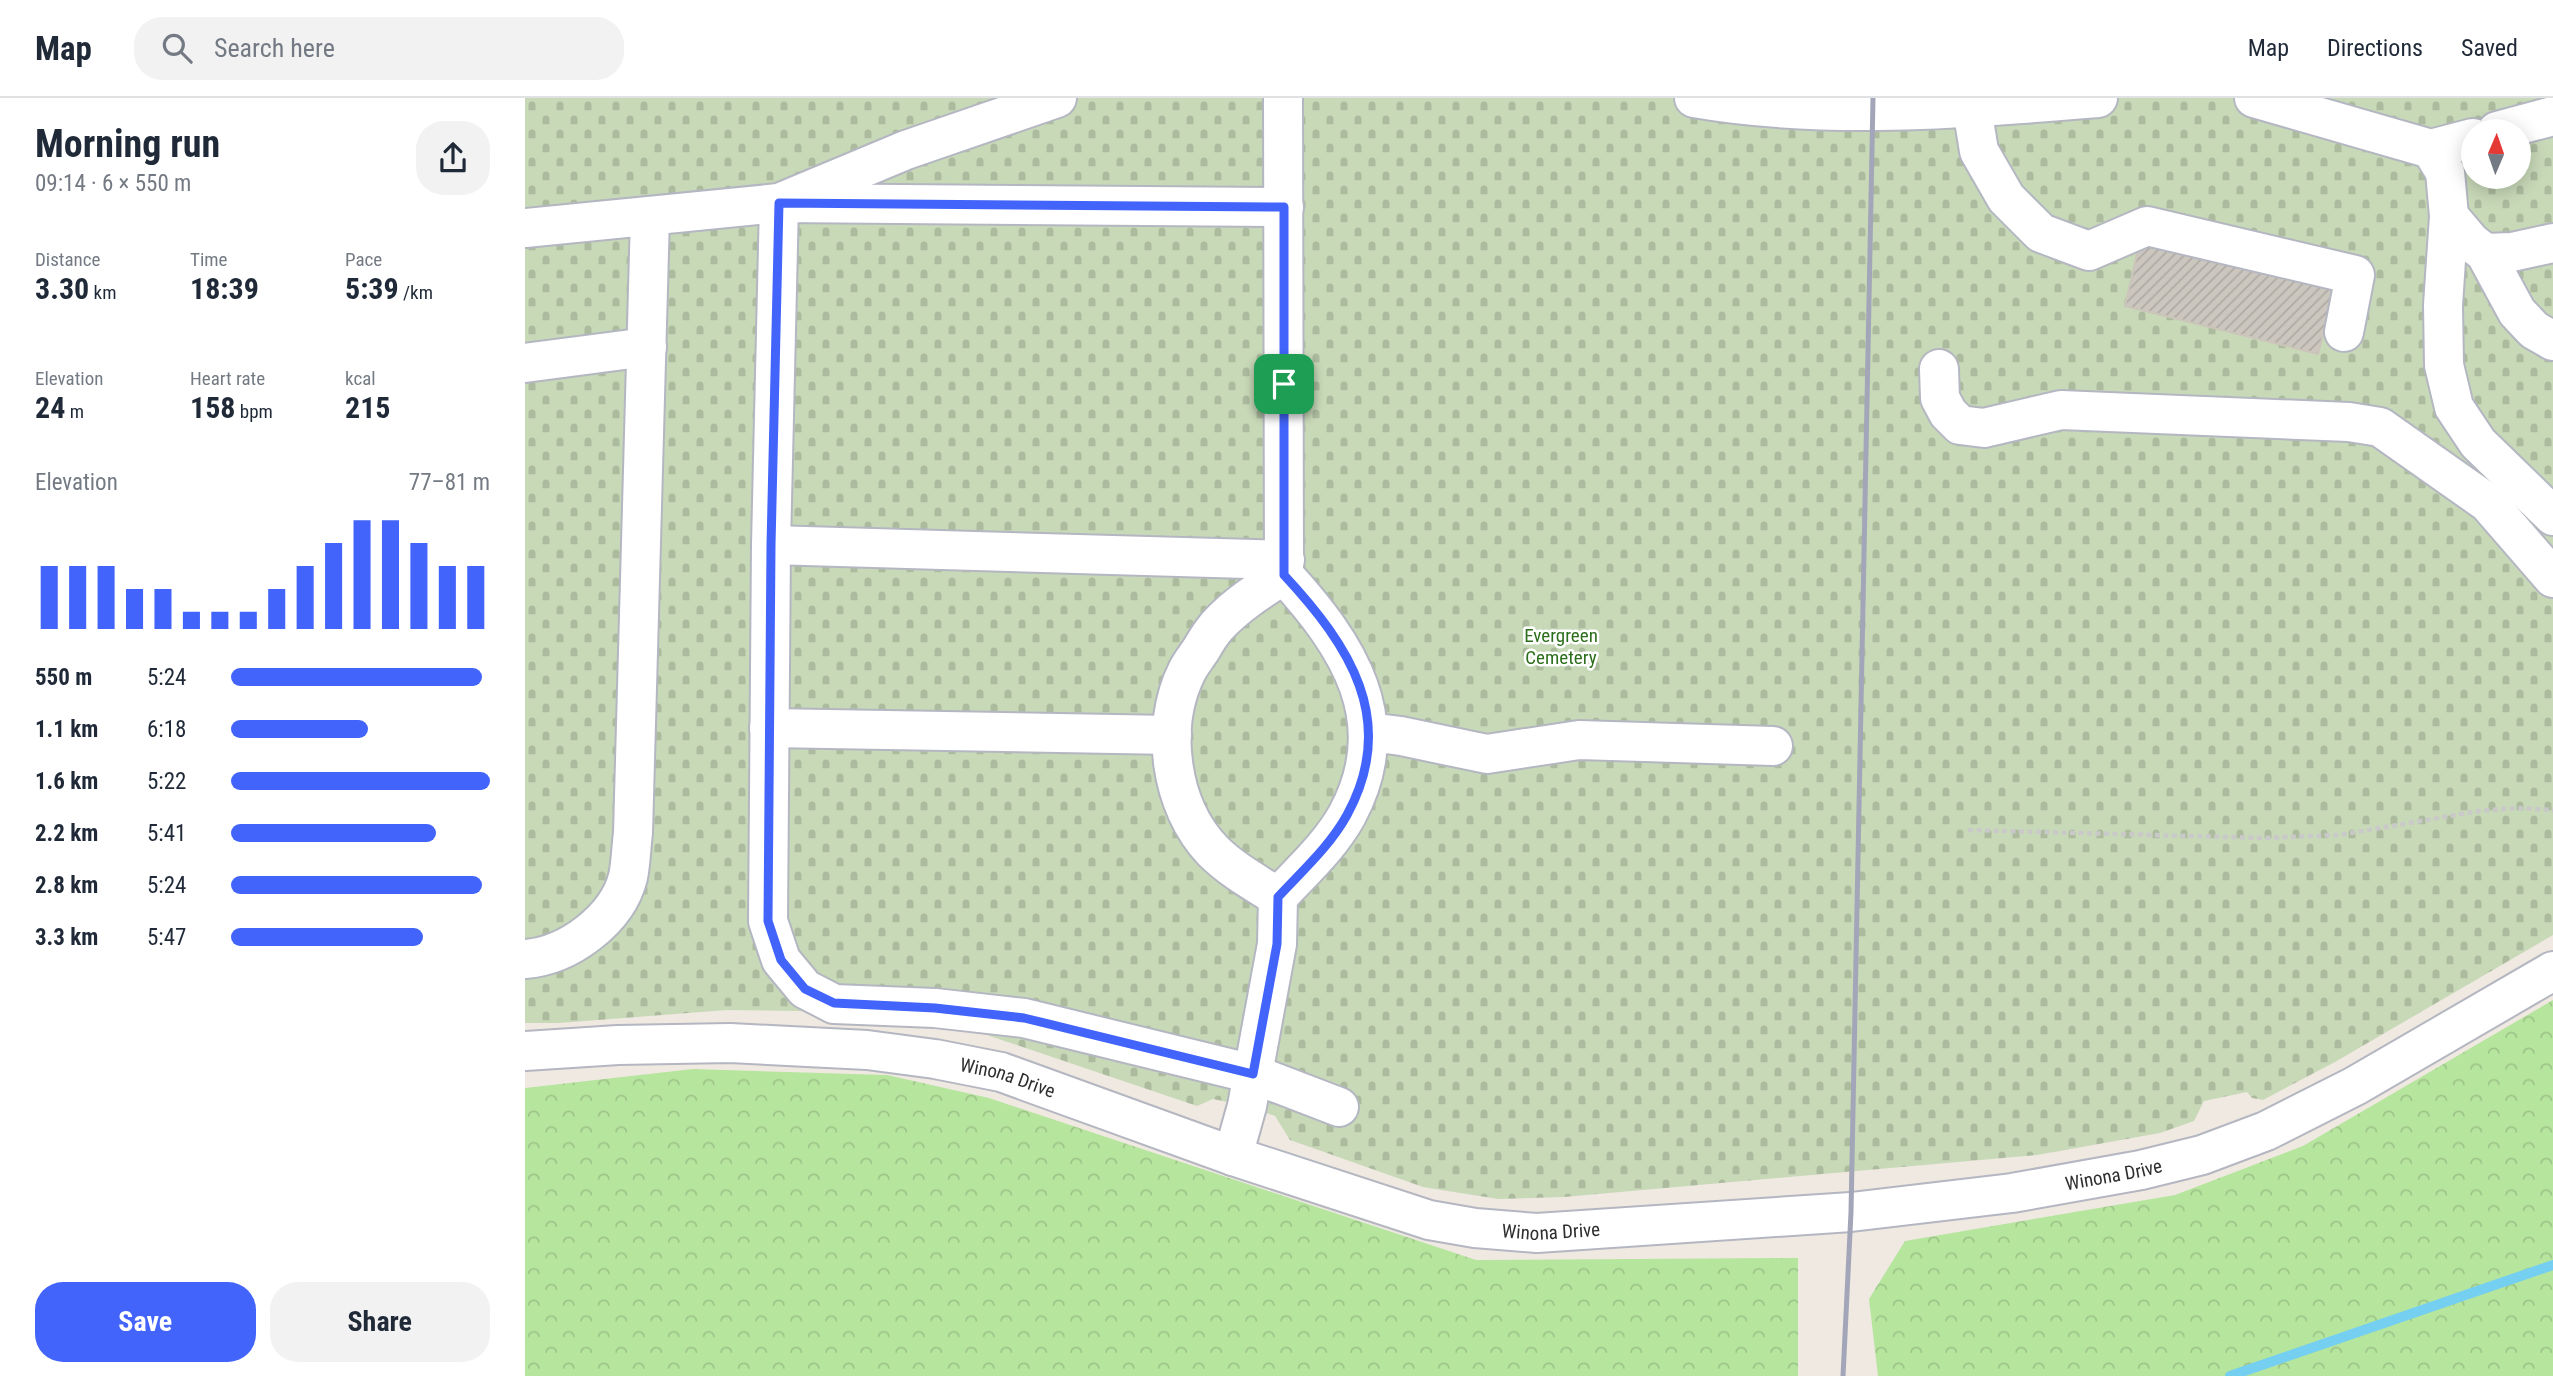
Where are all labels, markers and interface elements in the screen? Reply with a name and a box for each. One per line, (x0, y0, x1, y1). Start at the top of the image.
search box (134, 17, 624, 80)
text: Map (35, 29, 92, 68)
icon: search (158, 29, 196, 67)
text: Search here (214, 33, 335, 63)
text: Map (2248, 34, 2289, 62)
text: Directions (2327, 34, 2423, 62)
text: Saved (2461, 34, 2518, 62)
north arrow (2461, 119, 2531, 189)
map controls (2461, 119, 2531, 189)
button: share (416, 121, 490, 195)
text: Morning run (35, 122, 220, 166)
text: 09:14 · 6 × 550 m (35, 170, 191, 197)
text: Distance (35, 248, 100, 271)
text: Time (190, 248, 227, 271)
text: Pace (345, 248, 382, 271)
text: 3.30 (35, 271, 89, 306)
text: 18:39 (190, 271, 259, 306)
text: 5:39 (345, 271, 399, 306)
text: km (89, 281, 116, 304)
text: /km (399, 281, 433, 304)
pin (1254, 354, 1314, 414)
icon: arrive (1265, 365, 1303, 403)
text: Elevation (35, 367, 103, 390)
text: Heart rate (190, 367, 265, 390)
text: kcal (345, 367, 376, 390)
text: 24 (35, 390, 65, 425)
text: 158 (190, 390, 235, 425)
text: 215 (345, 390, 390, 425)
text: m (65, 400, 84, 423)
text: bpm (235, 400, 273, 423)
text: Elevation (35, 469, 118, 496)
text: 77–81 m (409, 469, 490, 496)
park label: Evergreen Cemetery (1524, 624, 1598, 669)
text: 550 m (35, 664, 92, 691)
text: 5:24 (147, 664, 186, 691)
text: 1.1 km (35, 716, 98, 743)
text: 6:18 (147, 716, 186, 743)
text: 1.6 km (35, 768, 98, 795)
text: 5:22 (147, 768, 186, 795)
text: 2.2 km (35, 820, 98, 847)
text: 5:41 (147, 820, 186, 847)
text: 2.8 km (35, 872, 98, 899)
text: 5:24 (147, 872, 186, 899)
text: 3.3 km (35, 924, 98, 951)
text: 5:47 (147, 924, 186, 951)
street label: Winona Drive (958, 1053, 1058, 1102)
street label: Winona Drive (2063, 1154, 2164, 1195)
street label: Winona Drive (1501, 1217, 1601, 1245)
button: Save (35, 1282, 256, 1362)
button: Share (270, 1282, 490, 1362)

